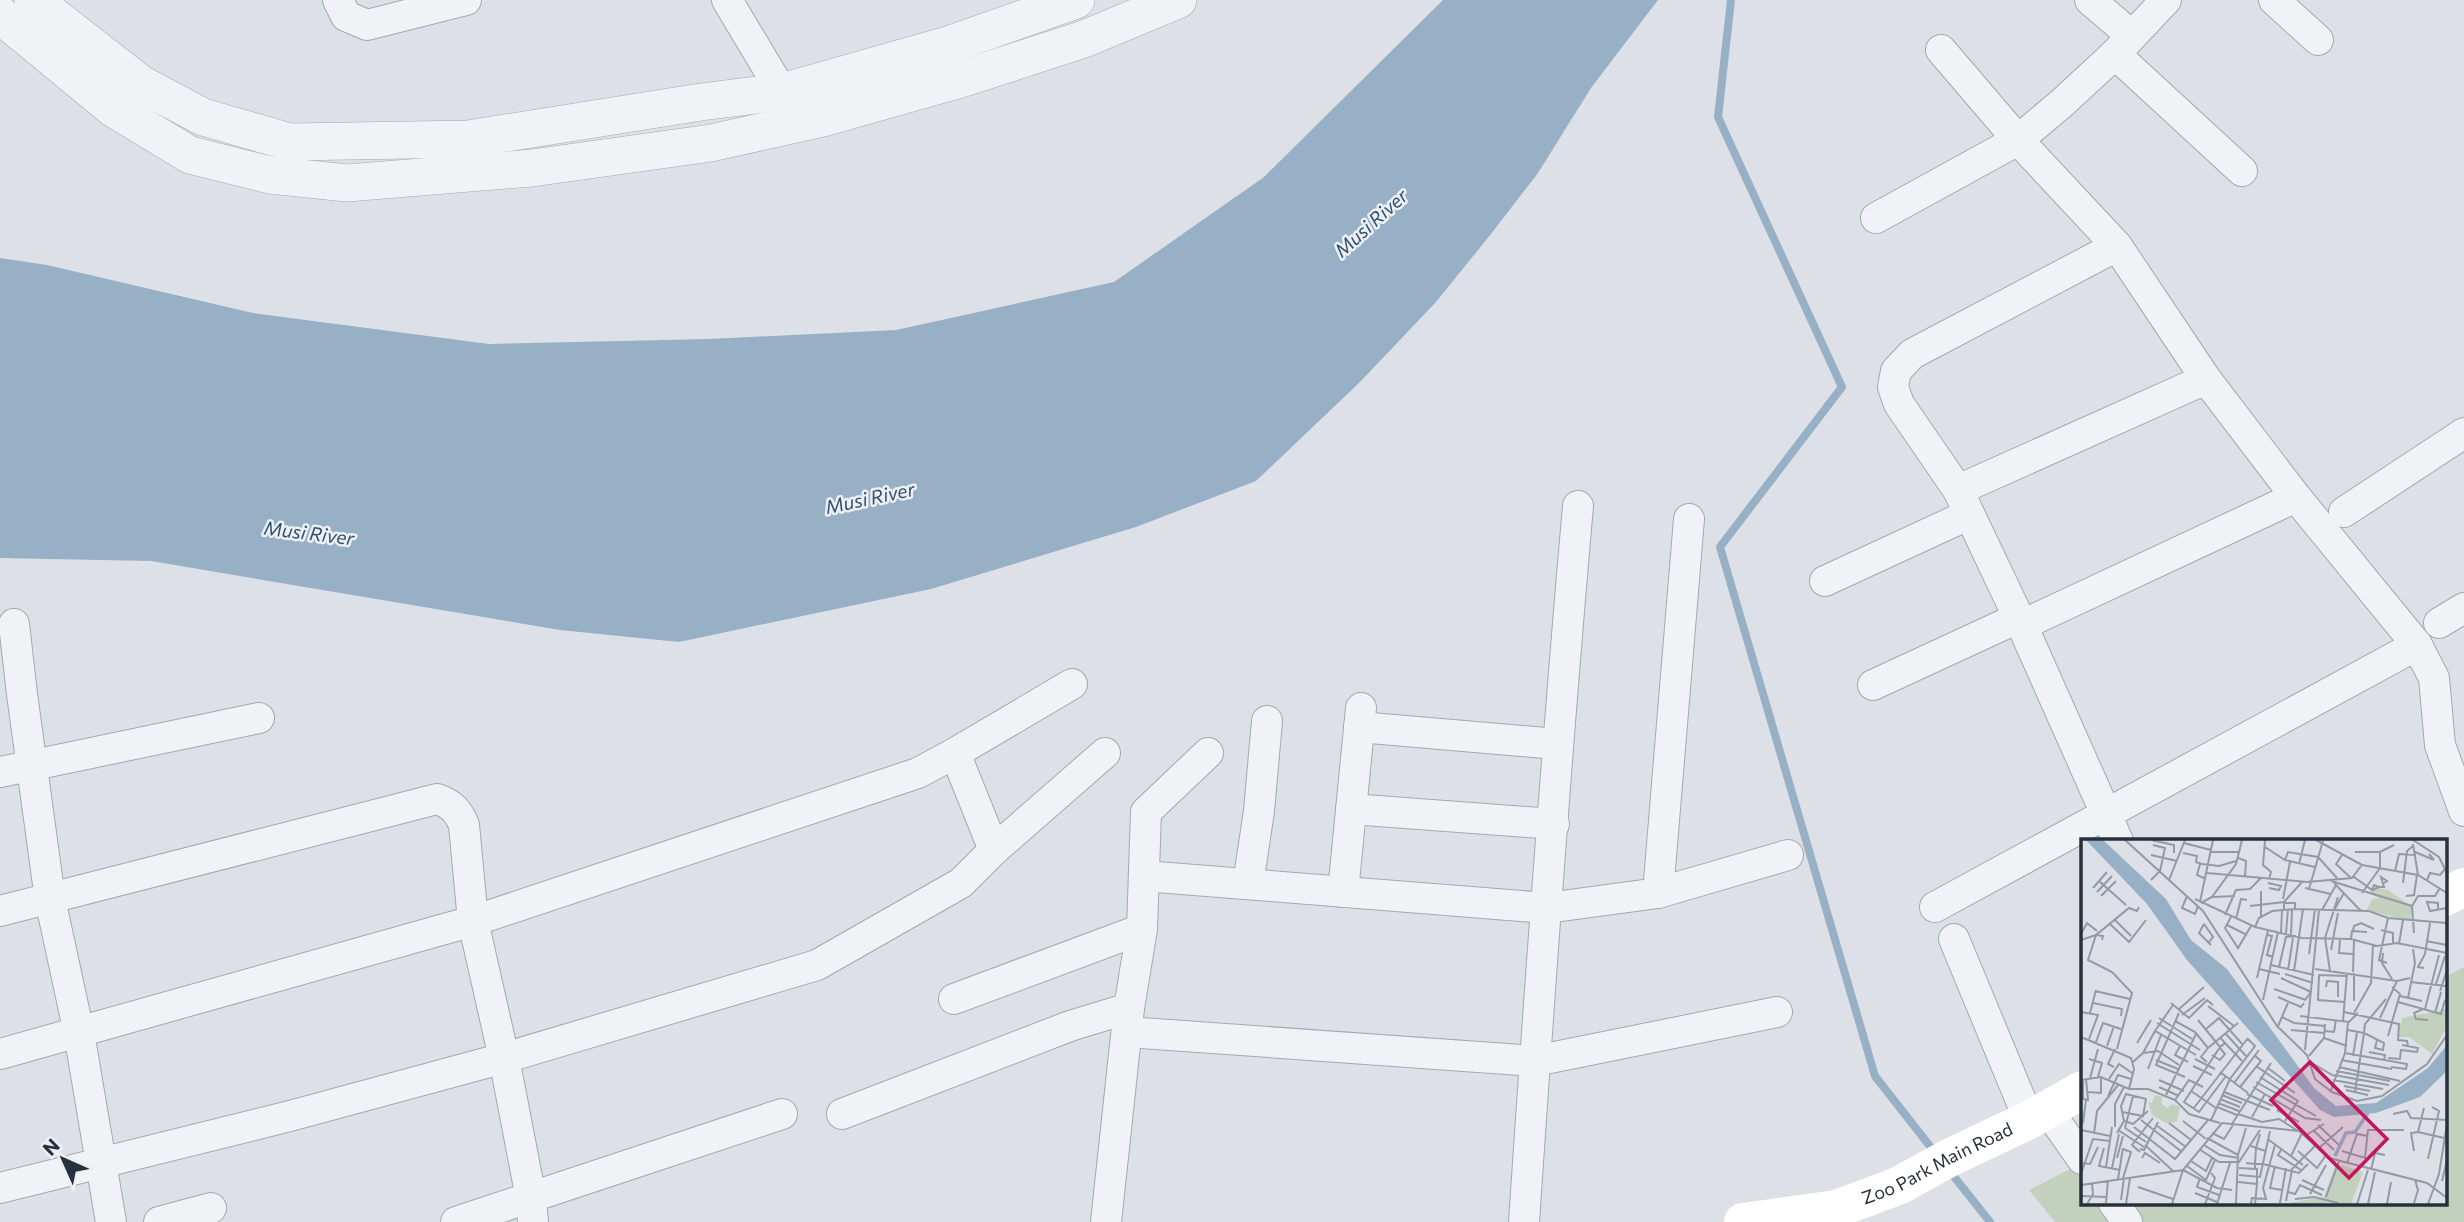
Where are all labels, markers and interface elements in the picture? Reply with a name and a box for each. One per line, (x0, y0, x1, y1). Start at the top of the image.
water label: Musi River (1329, 183, 1413, 262)
water label: Musi River (823, 477, 918, 518)
water label: Musi River (263, 516, 357, 550)
inset map (2081, 839, 2446, 1204)
street label: Zoo Park Main Road (1859, 1117, 2016, 1208)
north arrow (28, 1124, 98, 1194)
text: N (37, 1133, 64, 1160)

